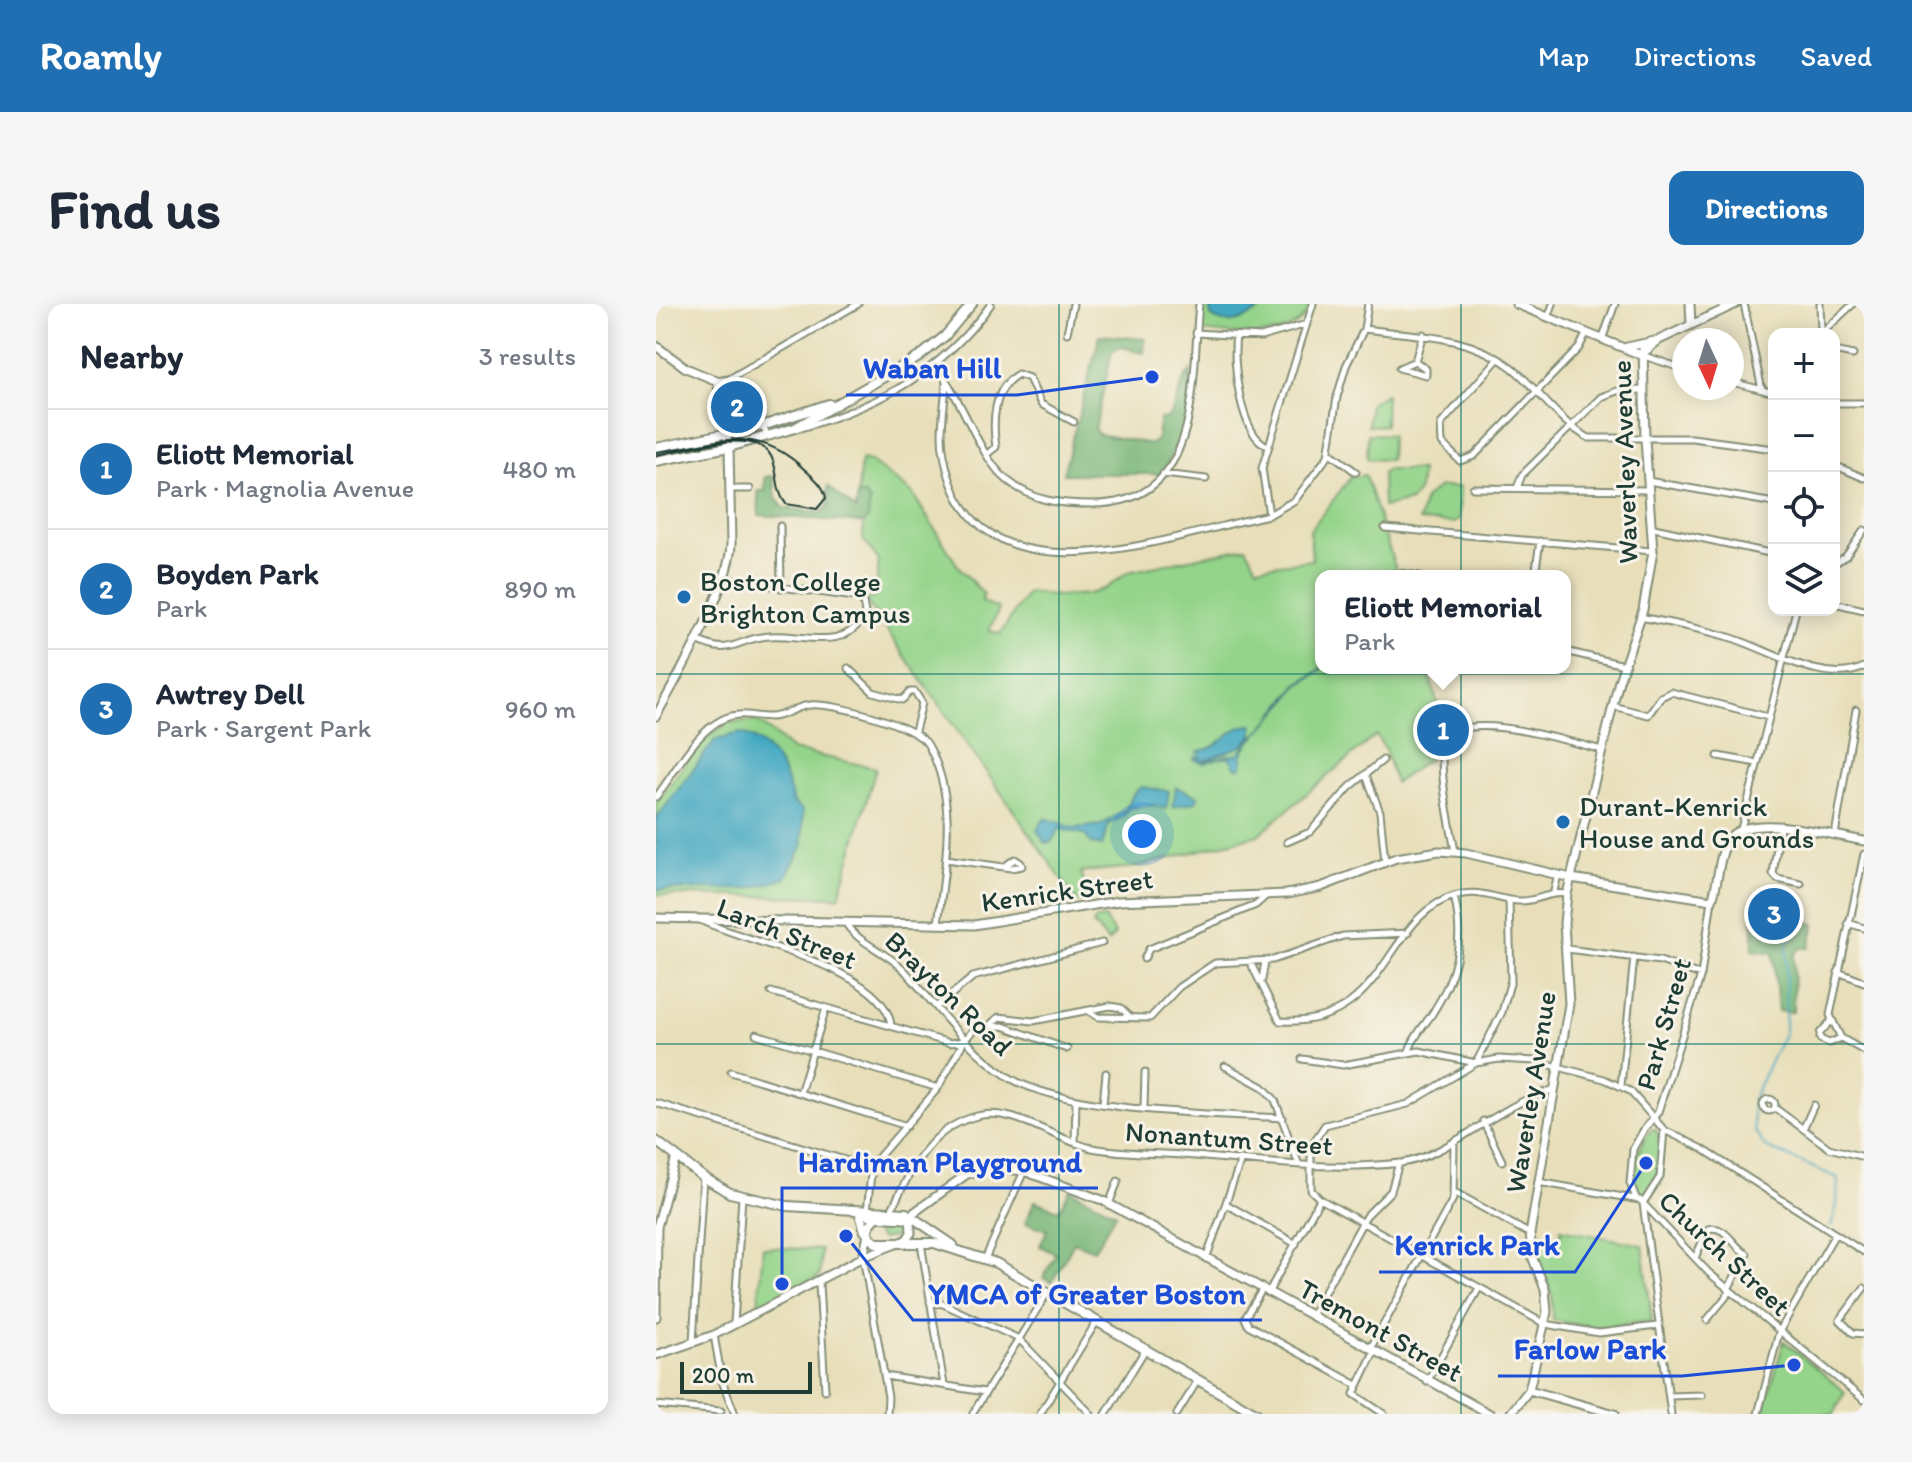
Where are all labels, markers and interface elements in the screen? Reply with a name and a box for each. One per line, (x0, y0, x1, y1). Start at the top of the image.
text: Roamly (40, 33, 162, 79)
text: Map (1538, 39, 1589, 73)
text: Directions (1633, 39, 1757, 73)
text: Saved (1801, 39, 1872, 73)
button: Directions (1669, 171, 1864, 245)
text: Find us (48, 175, 221, 242)
north arrow (1672, 328, 1744, 400)
map controls (1768, 328, 1840, 616)
button: + (1768, 328, 1840, 400)
text: Nearby (80, 336, 183, 377)
text: 3 results (479, 340, 576, 372)
callout: Waban Hill (846, 341, 1017, 395)
text: Waban Hill (863, 349, 1002, 386)
street label: Waverley Avenue (1603, 359, 1645, 565)
pin: 2 (711, 377, 763, 437)
button: − (1768, 400, 1840, 472)
text: Eliott Memorial (156, 435, 354, 472)
text: 1 (100, 453, 112, 485)
text: 480 m (502, 453, 576, 485)
text: Park · Magnolia Avenue (156, 472, 414, 504)
button: locate (1768, 472, 1840, 544)
button: layers (1768, 544, 1840, 616)
text: Boyden Park (156, 555, 319, 592)
place label: Boston College Brighton Campus (700, 564, 910, 630)
popup (1315, 570, 1571, 674)
text: 2 (99, 573, 113, 605)
text: 890 m (504, 573, 576, 605)
marker: Boston College Brighton Campus (675, 588, 693, 606)
text: Eliott Memorial (1344, 588, 1542, 625)
text: Park (156, 592, 207, 624)
text: Park (1344, 625, 1395, 657)
text: Awtrey Dell (156, 675, 305, 712)
text: 3 (99, 693, 113, 725)
text: 960 m (505, 693, 576, 725)
pin: 1 (1417, 700, 1469, 760)
text: Park · Sargent Park (156, 712, 371, 744)
place label: Durant-Kenrick House and Grounds (1579, 789, 1814, 855)
marker: Durant-Kenrick House and Grounds (1554, 813, 1572, 831)
your location (1122, 814, 1162, 854)
street label: Kenrick Street (979, 861, 1155, 919)
pin: 3 (1748, 884, 1800, 944)
street label: Larch Street (712, 890, 862, 976)
street label: Brayton Road (878, 924, 1020, 1062)
street label: Park Street (1628, 954, 1698, 1094)
street label: Waverley Avenue (1497, 989, 1563, 1195)
street label: Nonantum Street (1124, 1114, 1334, 1162)
callout: Hardiman Playground (782, 1134, 1098, 1188)
text: Hardiman Playground (798, 1143, 1083, 1180)
street label: Church Street (1652, 1183, 1798, 1323)
callout: Kenrick Park (1379, 1218, 1575, 1272)
text: Kenrick Park (1394, 1226, 1560, 1263)
callout: YMCA of Greater Boston (913, 1266, 1262, 1320)
street label: Tremont Street (1293, 1271, 1469, 1389)
text: YMCA of Greater Boston (927, 1275, 1246, 1312)
callout: Farlow Park (1498, 1322, 1682, 1376)
text: Farlow Park (1514, 1330, 1666, 1367)
scale bar (680, 1358, 812, 1394)
text: 200 m (692, 1362, 754, 1389)

